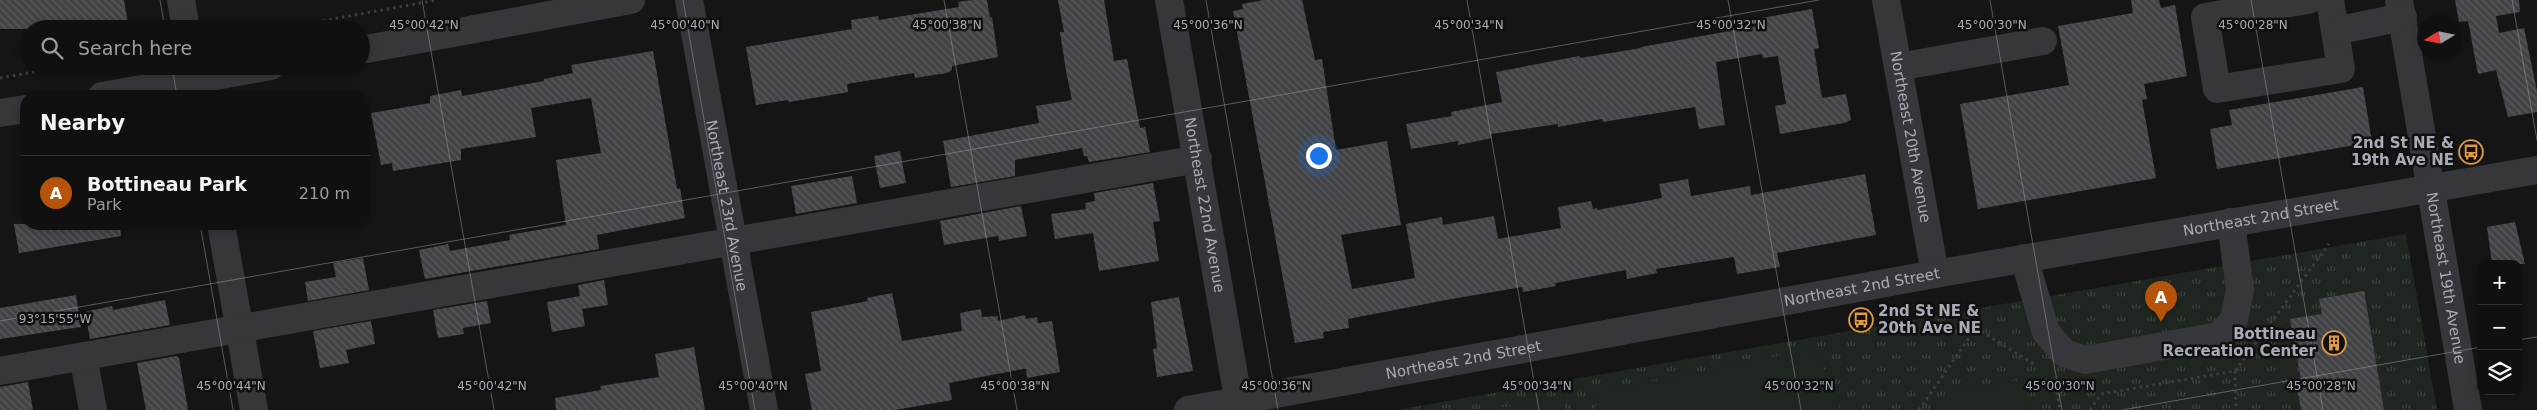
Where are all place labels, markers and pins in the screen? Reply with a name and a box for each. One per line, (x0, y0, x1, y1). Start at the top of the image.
place label: 2nd St NE & 19th Ave NE (2351, 134, 2454, 169)
bus stop icon: 2nd St NE & 19th Ave NE (2458, 139, 2484, 165)
pin: A (2145, 281, 2177, 322)
place label: 2nd St NE & 20th Ave NE (1878, 302, 1981, 337)
bus stop icon: 2nd St NE & 20th Ave NE (1848, 307, 1874, 333)
place label: Bottineau Recreation Center (2163, 325, 2317, 360)
building icon: Bottineau Recreation Center (2321, 330, 2347, 356)

